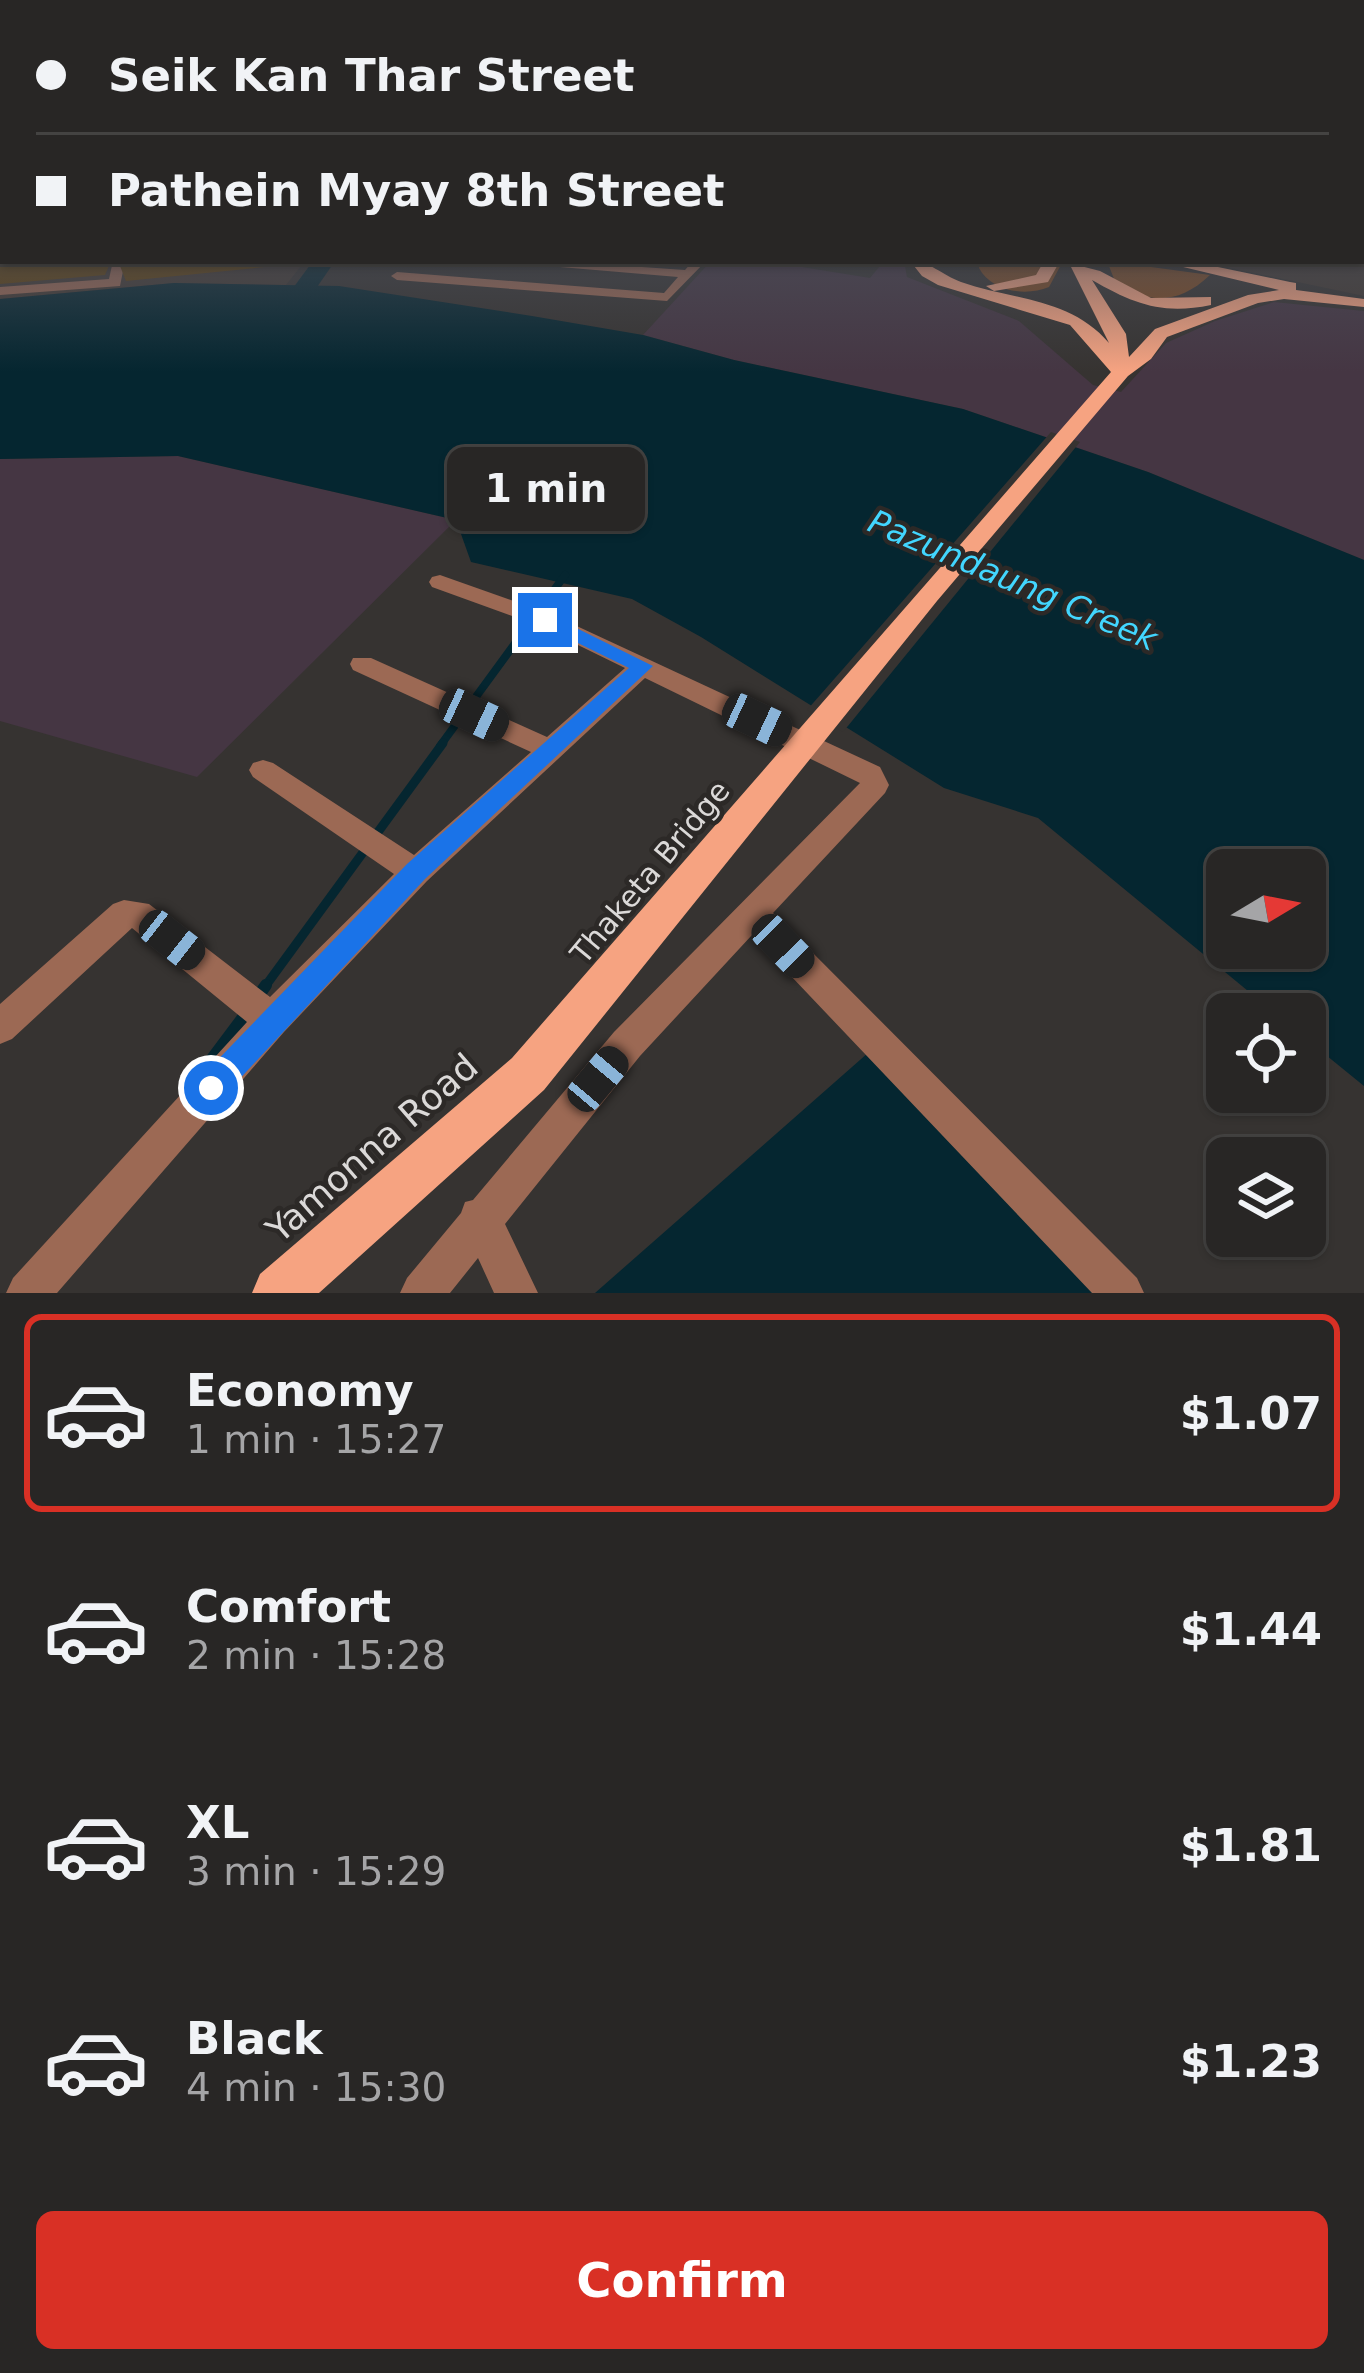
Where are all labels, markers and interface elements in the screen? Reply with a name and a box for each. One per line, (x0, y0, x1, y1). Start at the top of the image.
text: Seik Kan Thar Street (108, 49, 635, 102)
text: Pathein Myay 8th Street (108, 164, 725, 217)
callout: 1 min (446, 446, 644, 530)
text: 1 min (485, 466, 607, 511)
water label: Pazundaung Creek (863, 501, 1165, 659)
route end (518, 593, 572, 647)
car (434, 683, 514, 747)
car (717, 688, 797, 752)
street label: Thaketa Bridge (563, 773, 737, 971)
north arrow (1206, 849, 1326, 969)
map controls (1206, 849, 1326, 1257)
car (133, 904, 211, 976)
car (745, 908, 821, 984)
button: locate (1206, 993, 1326, 1113)
car (561, 1040, 635, 1118)
street label: Yamonna Road (258, 1045, 486, 1251)
route start (184, 1061, 238, 1115)
button: layers (1206, 1137, 1326, 1257)
icon: car (42, 1359, 150, 1467)
text: Economy (186, 1364, 414, 1417)
text: $1.07 (1180, 1387, 1322, 1440)
text: 1 min · 15:27 (186, 1417, 446, 1462)
icon: car (42, 1575, 150, 1683)
text: Comfort (186, 1580, 391, 1633)
text: $1.44 (1180, 1603, 1322, 1656)
text: 2 min · 15:28 (186, 1633, 446, 1678)
icon: car (42, 1791, 150, 1899)
text: XL (186, 1796, 249, 1849)
text: $1.81 (1180, 1819, 1322, 1872)
text: 3 min · 15:29 (186, 1849, 446, 1894)
icon: car (42, 2007, 150, 2115)
text: Black (186, 2012, 323, 2065)
text: $1.23 (1180, 2035, 1322, 2088)
text: 4 min · 15:30 (186, 2065, 446, 2110)
button: Confirm (36, 2211, 1328, 2349)

